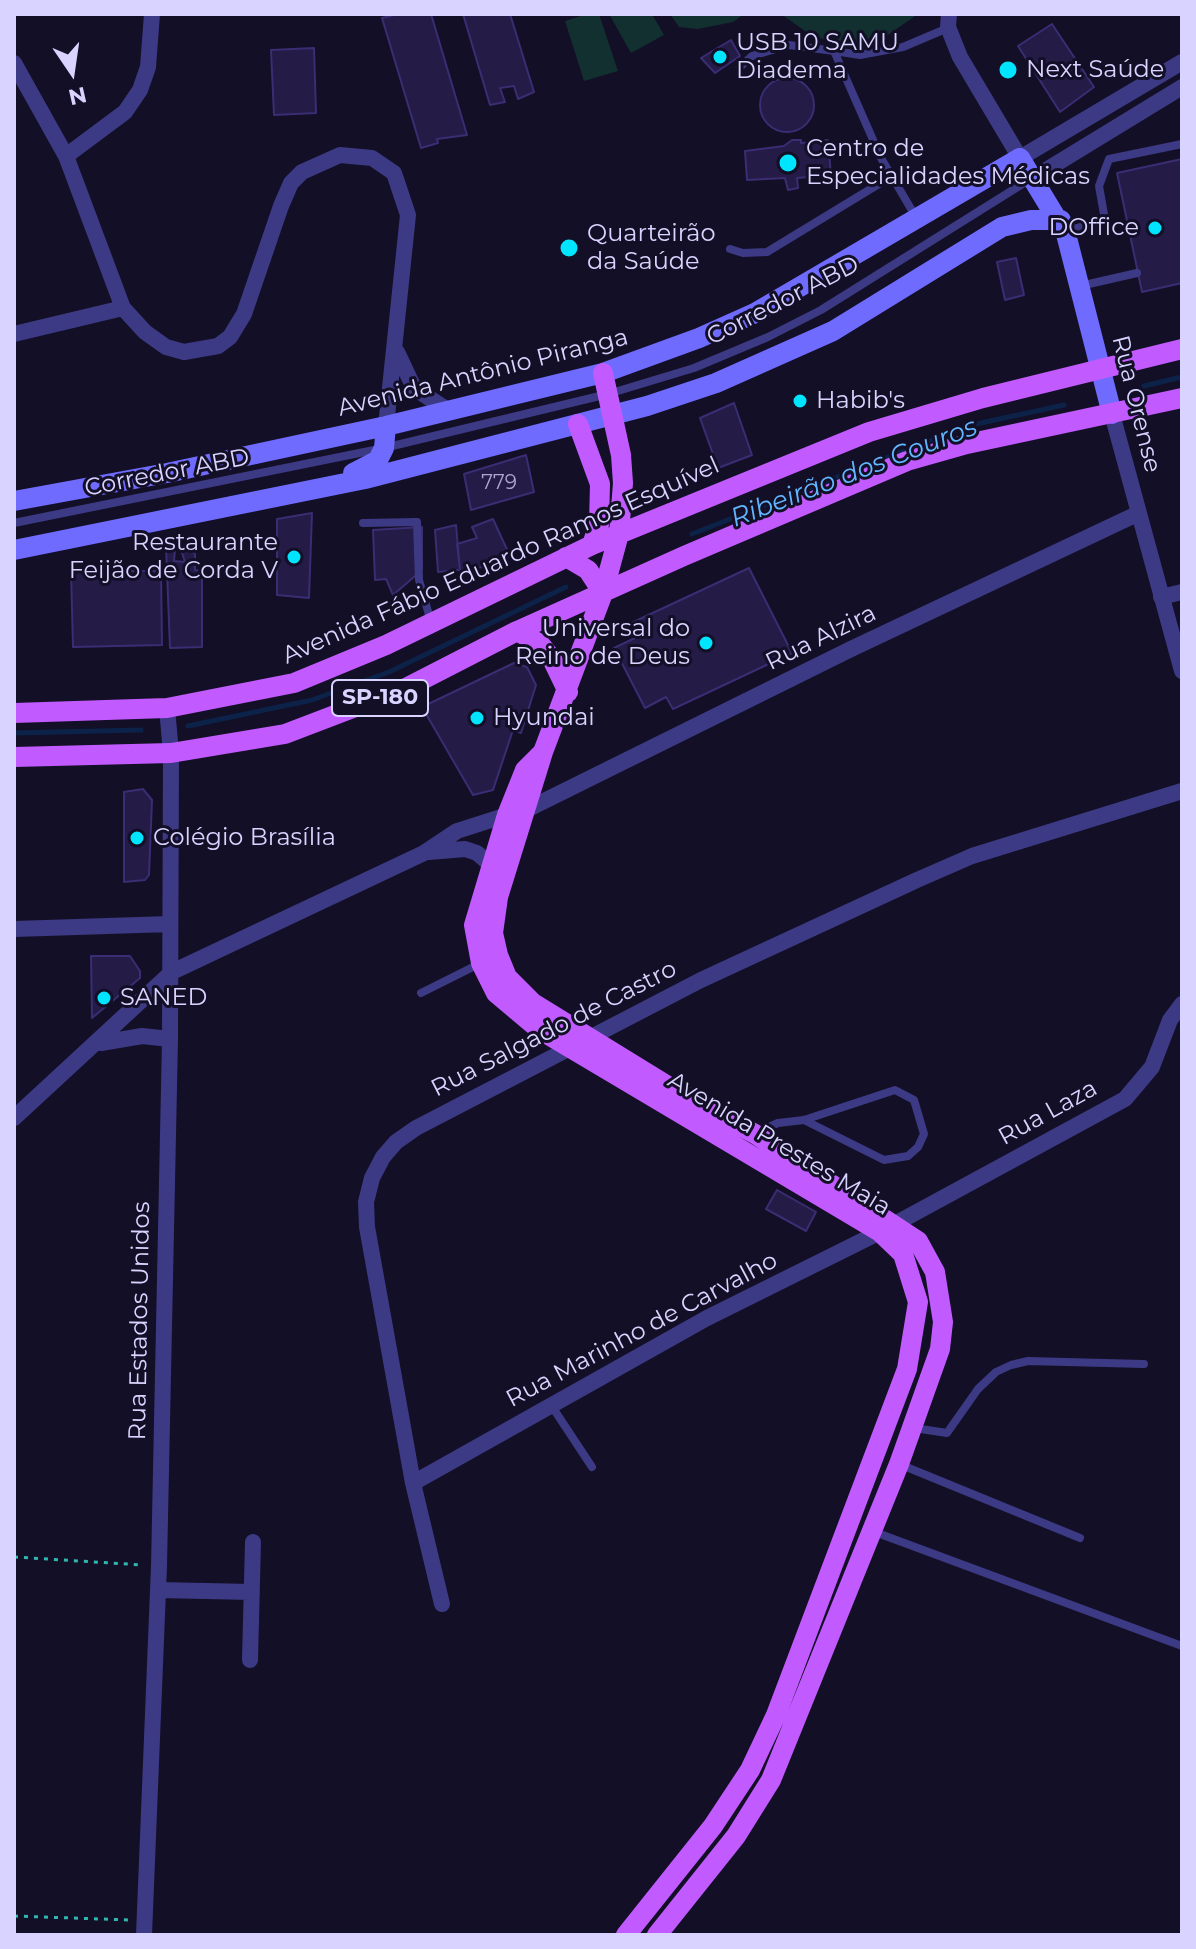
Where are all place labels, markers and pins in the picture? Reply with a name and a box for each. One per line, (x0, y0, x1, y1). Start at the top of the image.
place label: USB 10 SAMU Diadema (736, 29, 899, 85)
marker: USB 10 SAMU Diadema (711, 48, 729, 66)
place label: Next Saúde (1026, 56, 1164, 84)
marker: Next Saúde (997, 59, 1019, 81)
place label: Centro de Especialidades Médicas (806, 135, 1090, 191)
marker: Centro de Especialidades Médicas (777, 152, 799, 174)
place label: DOffice (1048, 214, 1139, 242)
marker: DOffice (1146, 219, 1164, 237)
place label: Quarteirão da Saúde (587, 220, 716, 276)
marker: Quarteirão da Saúde (558, 237, 580, 259)
place label: Habib's (816, 387, 905, 415)
marker: Habib's (791, 392, 809, 410)
place label: Restaurante Feijão de Corda V (69, 529, 278, 585)
marker: Restaurante Feijão de Corda V (285, 548, 303, 566)
place label: Universal do Reino de Deus (515, 615, 690, 671)
marker: Universal do Reino de Deus (697, 634, 715, 652)
place label: Hyundai (493, 704, 595, 732)
marker: Hyundai (468, 709, 486, 727)
place label: Colégio Brasília (153, 824, 336, 852)
marker: Colégio Brasília (128, 829, 146, 847)
place label: SANED (120, 984, 207, 1012)
marker: SANED (95, 989, 113, 1007)

